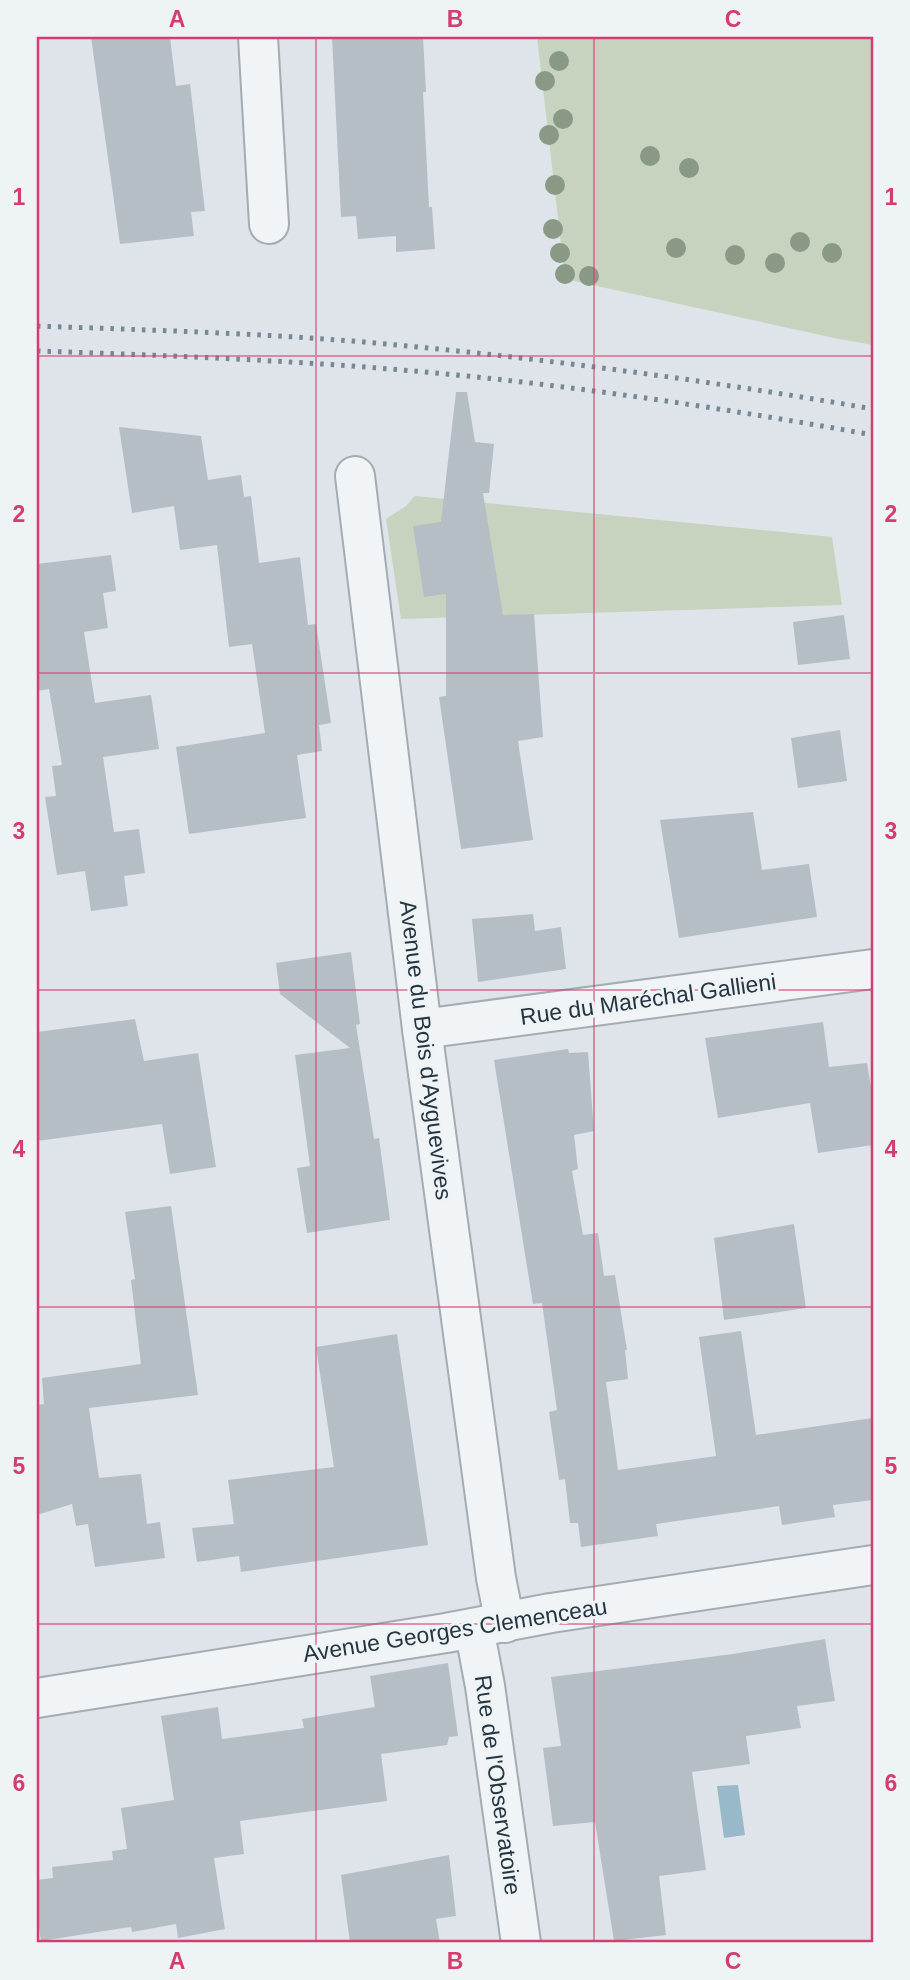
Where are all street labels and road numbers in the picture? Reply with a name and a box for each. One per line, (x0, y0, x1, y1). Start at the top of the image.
street label: Avenue du Bois d'Ayguevives (395, 899, 457, 1201)
street label: Rue du Maréchal Gallieni (518, 968, 778, 1030)
street label: Avenue Georges Clemenceau (301, 1593, 609, 1667)
street label: Rue de l'Observatoire (470, 1673, 526, 1897)

